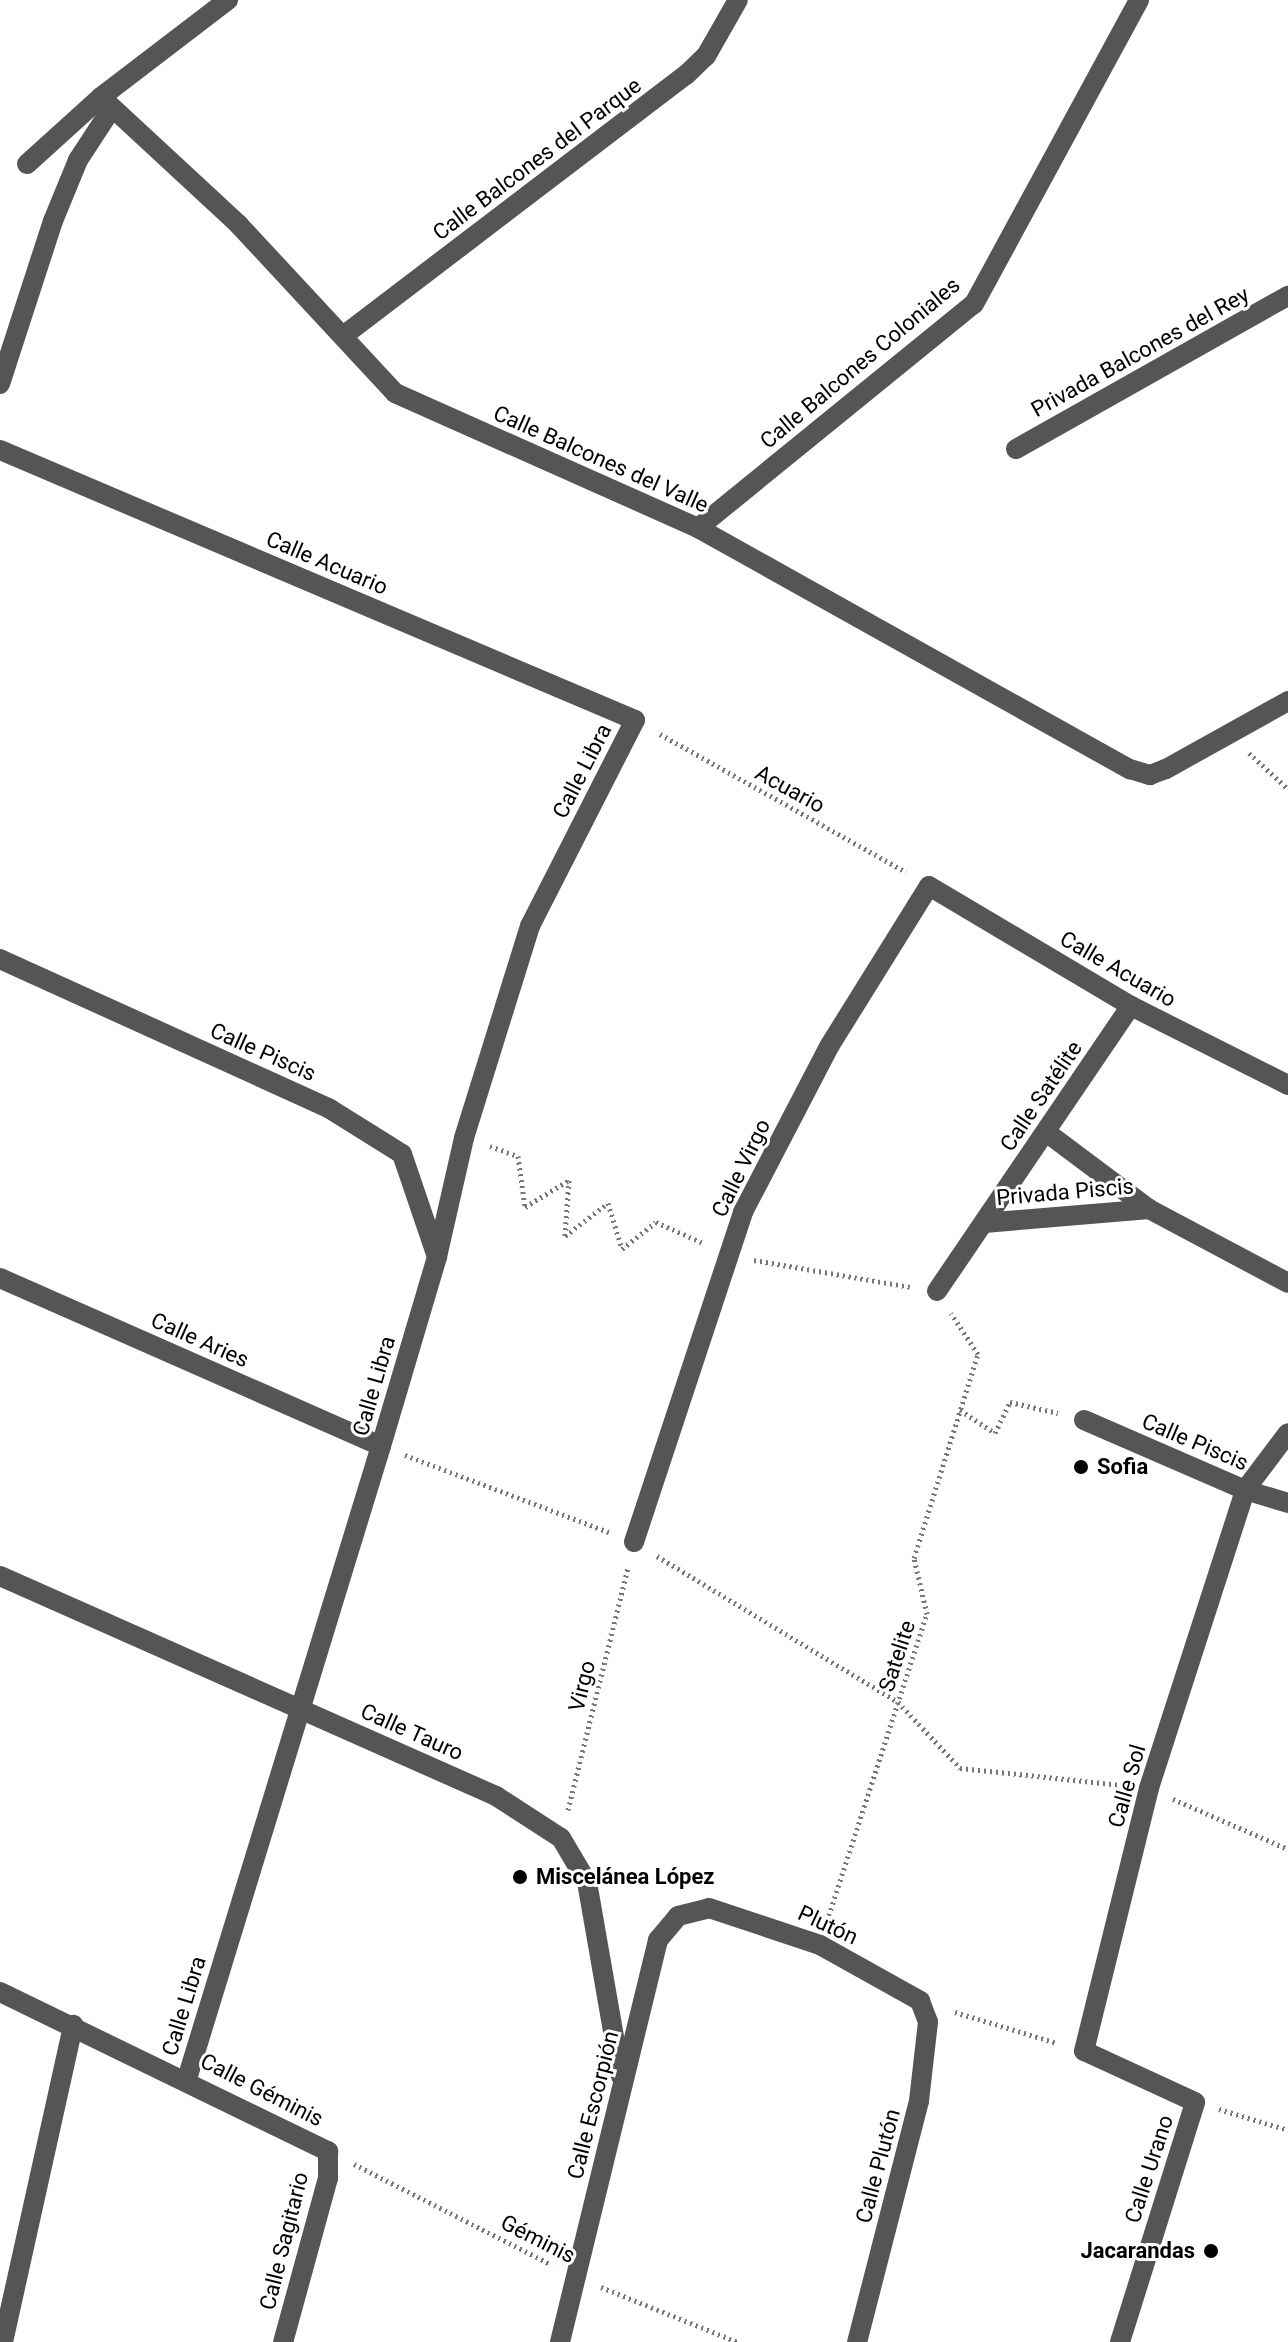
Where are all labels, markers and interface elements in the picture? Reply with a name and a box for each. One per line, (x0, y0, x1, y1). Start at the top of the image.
street label: Calle Balcones del Parque (428, 72, 646, 246)
street label: Calle Balcones Coloniales (755, 272, 965, 454)
street label: Privada Balcones del Rey (1026, 281, 1254, 423)
street label: Calle Balcones del Valle (489, 400, 713, 518)
street label: Calle Acuario (262, 526, 392, 600)
street label: Calle Libra (547, 719, 617, 823)
street label: Acuario (751, 759, 829, 819)
street label: Calle Acuario (1055, 925, 1181, 1013)
street label: Calle Piscis (206, 1017, 320, 1087)
street label: Calle Satélite (994, 1036, 1088, 1156)
street label: Calle Virgo (706, 1115, 776, 1221)
street label: Privada Piscis (995, 1173, 1135, 1211)
street label: Calle Aries (147, 1307, 253, 1373)
street label: Calle Libra (347, 1333, 401, 1439)
street label: Calle Piscis (1138, 1408, 1252, 1476)
place label: Sofia (1097, 1454, 1148, 1480)
marker: Sofia (1072, 1458, 1090, 1476)
street label: Satelite (873, 1617, 921, 1695)
street label: Virgo (563, 1658, 601, 1714)
street label: Calle Tauro (356, 1698, 468, 1766)
street label: Calle Sol (1103, 1741, 1151, 1831)
place label: Miscelánea López (536, 1864, 715, 1890)
marker: Miscelánea López (511, 1868, 529, 1886)
street label: Plutón (794, 1900, 862, 1950)
street label: Calle Libra (156, 1953, 212, 2059)
street label: Calle Escorpión (562, 2028, 624, 2182)
street label: Calle Géminis (196, 2048, 328, 2132)
street label: Calle Plutón (850, 2106, 906, 2226)
street label: Calle Urano (1119, 2112, 1179, 2226)
street label: Calle Sagitario (254, 2169, 314, 2313)
street label: Géminis (496, 2209, 580, 2269)
place label: Jacarandas (1080, 2238, 1195, 2264)
marker: Jacarandas (1202, 2242, 1220, 2260)

